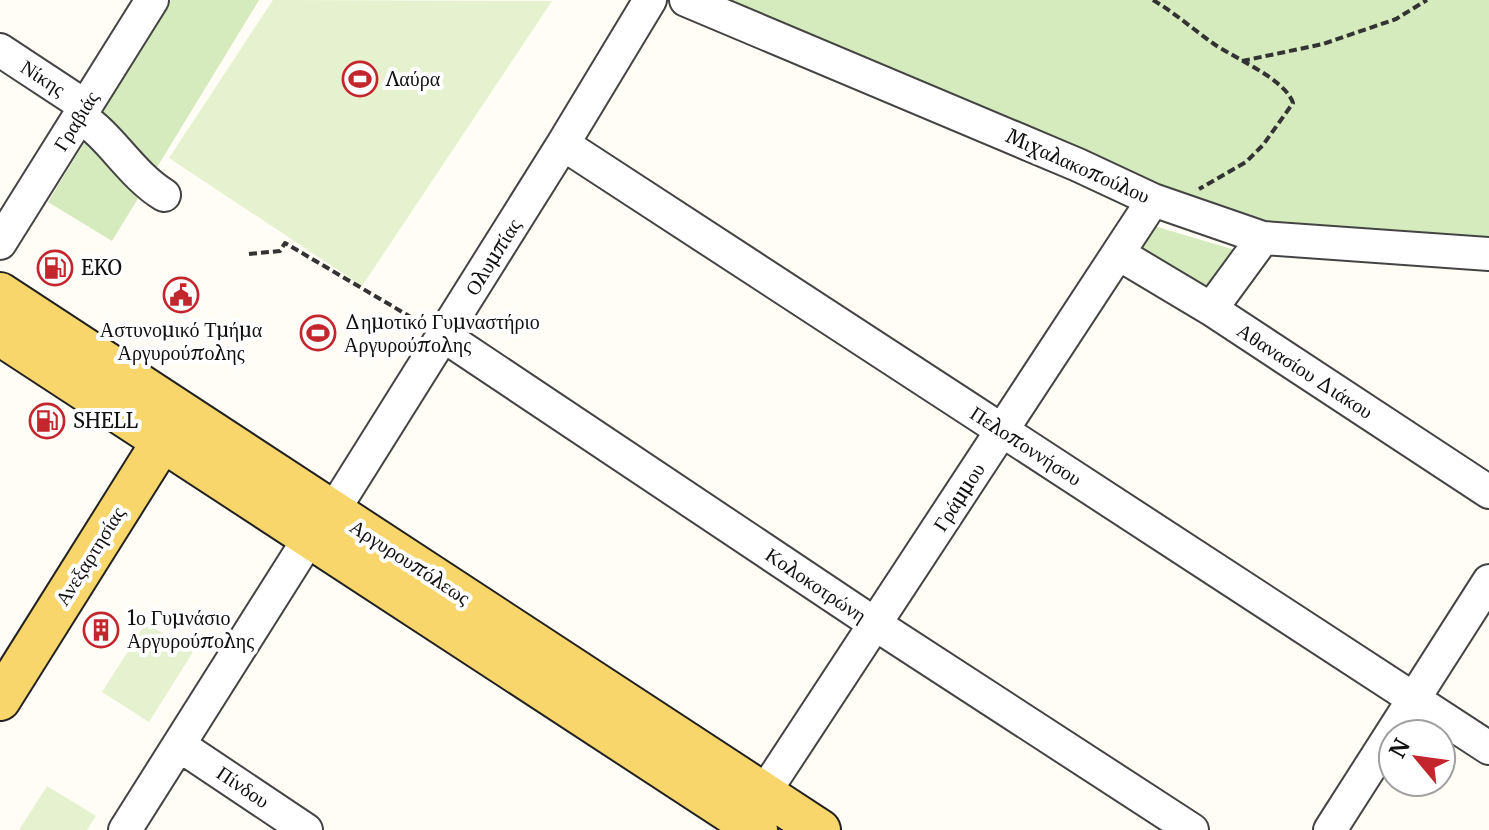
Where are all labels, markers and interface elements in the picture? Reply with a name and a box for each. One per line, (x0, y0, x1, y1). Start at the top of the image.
street label: Νίκης (16, 54, 70, 101)
sports icon: Λαύρα (341, 60, 379, 98)
place label: Λαύρα (385, 66, 441, 91)
street label: Γραβιάς (47, 86, 104, 155)
street label: Μιχαλακοπούλου (1002, 123, 1154, 208)
street label: Ολυμπίας (459, 214, 526, 300)
fuel station icon: EKO (36, 249, 74, 287)
place label: EKO (81, 255, 122, 280)
public building icon: Αστυνομικό Τμήμα Αργυρούπολης (162, 276, 200, 314)
place label: Δημοτικό Γυμναστήριο Αργυρούπολης (344, 309, 540, 357)
sports icon: Δημοτικό Γυμναστήριο Αργυρούπολης (299, 314, 337, 352)
place label: Αστυνομικό Τμήμα Αργυρούπολης (100, 317, 263, 365)
street label: Αθανασίου Διάκου (1233, 317, 1378, 424)
street label: Πελοποννήσου (966, 400, 1087, 491)
fuel station icon: SHELL (28, 402, 66, 440)
place label: SHELL (73, 408, 139, 433)
street label: Γράμμου (927, 458, 990, 536)
street label: Ανεξαρτησίας (49, 502, 130, 610)
street label: Αργυρουπόλεως (345, 513, 475, 610)
street label: Κολοκοτρώνη (761, 542, 872, 627)
place label: 1ο Γυμνάσιο Αργυρούπολης (127, 605, 254, 653)
building icon: 1ο Γυμνάσιο Αργυρούπολης (82, 611, 120, 649)
north arrow (1377, 718, 1457, 798)
text: N (1383, 733, 1416, 763)
street label: Πίνδου (212, 760, 274, 813)

